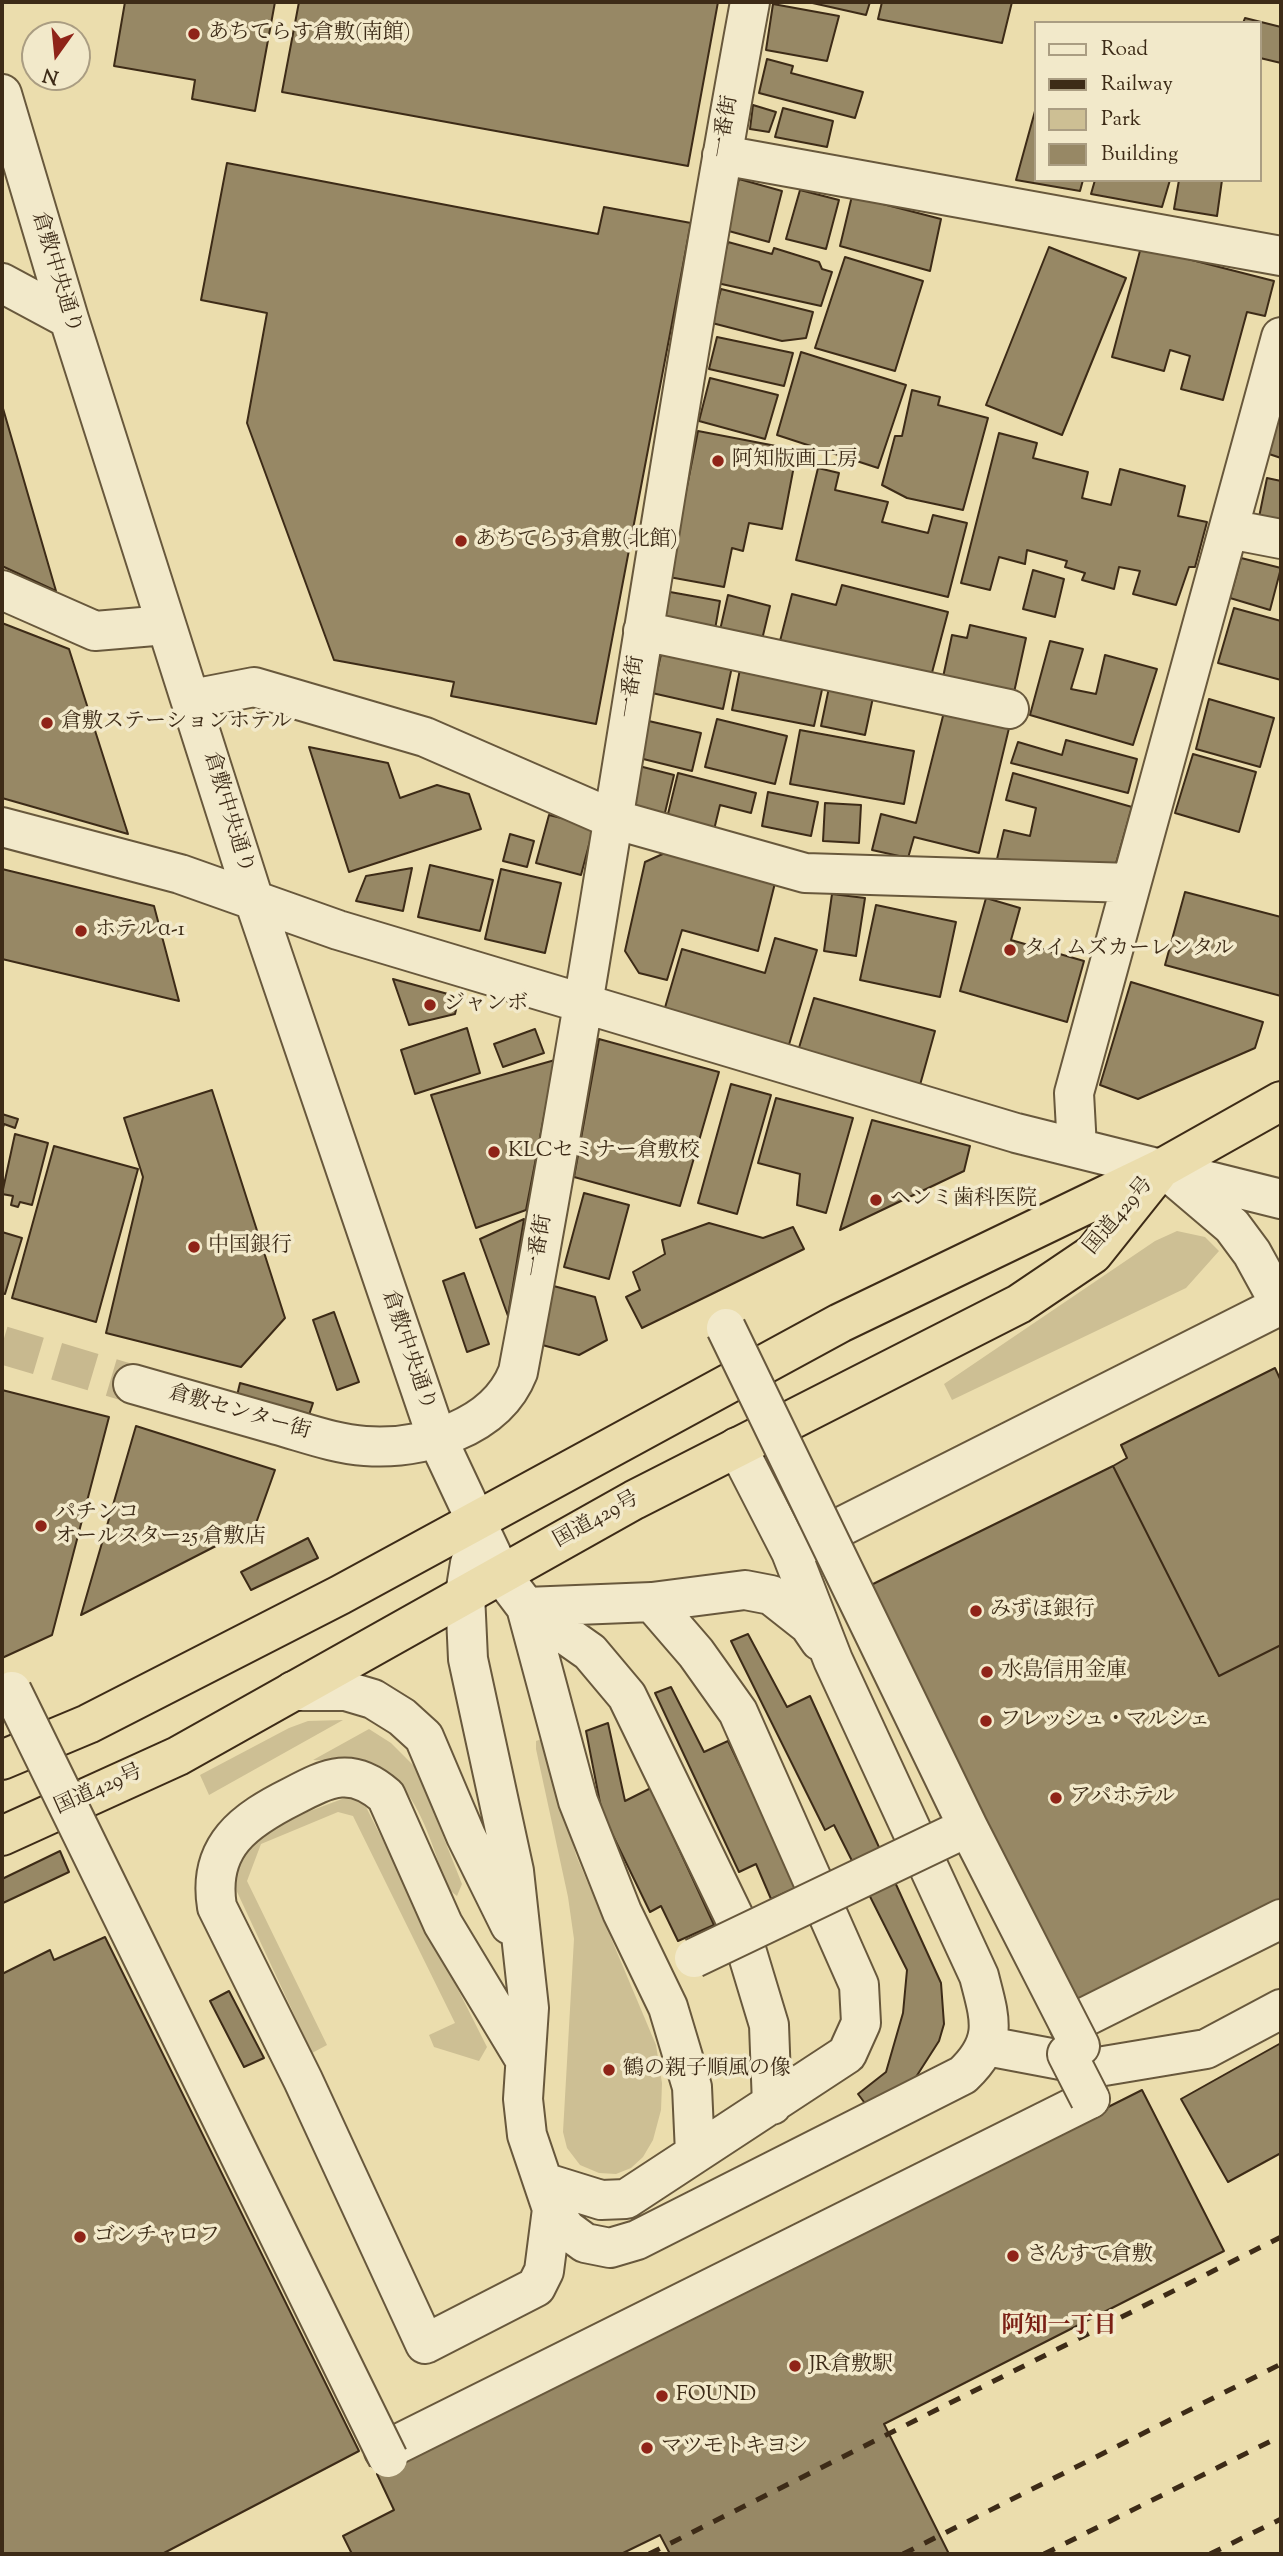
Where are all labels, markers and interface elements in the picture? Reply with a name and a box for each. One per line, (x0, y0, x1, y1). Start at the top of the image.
north arrow (21, 21, 91, 91)
place label: あちてらす倉敷(南館) (208, 21, 411, 47)
legend (1034, 21, 1262, 182)
marker: あちてらす倉敷(南館) (186, 26, 202, 42)
text: Road (1101, 35, 1148, 65)
text: N (40, 60, 62, 90)
text: Railway (1101, 70, 1173, 100)
street label: 一番街 (709, 94, 745, 160)
text: Park (1101, 105, 1141, 135)
text: Building (1101, 140, 1178, 170)
street label: 倉敷中央通り (25, 209, 85, 337)
place label: 阿知版画工房 (732, 448, 858, 474)
marker: 阿知版画工房 (710, 453, 726, 469)
place label: あちてらす倉敷(北館) (475, 528, 678, 554)
marker: あちてらす倉敷(北館) (453, 533, 469, 549)
street label: 一番街 (617, 654, 651, 720)
place label: 倉敷ステーションホテル (61, 710, 292, 736)
marker: 倉敷ステーションホテル (39, 715, 55, 731)
street label: 倉敷中央通り (197, 749, 257, 877)
place label: ホテルα-1 (95, 918, 185, 944)
marker: ホテルα-1 (73, 923, 89, 939)
place label: タイムズカーレンタル (1024, 937, 1234, 963)
marker: タイムズカーレンタル (1002, 942, 1018, 958)
place label: ジャンボ (444, 992, 528, 1018)
marker: ジャンボ (422, 997, 438, 1013)
place label: KLCセミナー倉敷校 (508, 1139, 700, 1165)
marker: KLCセミナー倉敷校 (486, 1144, 502, 1160)
street label: 国道429号 (1080, 1173, 1160, 1261)
place label: ヘンミ歯科医院 (890, 1187, 1037, 1213)
marker: ヘンミ歯科医院 (868, 1192, 884, 1208)
street label: 一番街 (523, 1213, 559, 1279)
place label: 中国銀行 (208, 1234, 292, 1260)
marker: 中国銀行 (186, 1239, 202, 1255)
street label: 倉敷中央通り (375, 1287, 439, 1415)
street label: 倉敷センター街 (165, 1382, 313, 1446)
street label: 国道429号 (550, 1487, 644, 1555)
place label: パチンコ オールスター25 倉敷店 (55, 1501, 265, 1551)
marker: パチンコ オールスター25 倉敷店 (33, 1518, 49, 1534)
place label: みずほ銀行 (990, 1598, 1095, 1624)
marker: みずほ銀行 (968, 1603, 984, 1619)
place label: 水島信用金庫 (1001, 1659, 1127, 1685)
marker: 水島信用金庫 (979, 1664, 995, 1680)
place label: フレッシュ・マルシェ (1000, 1708, 1210, 1734)
marker: フレッシュ・マルシェ (978, 1713, 994, 1729)
street label: 国道429号 (51, 1760, 147, 1822)
place label: アパホテル (1070, 1785, 1175, 1811)
marker: アパホテル (1048, 1790, 1064, 1806)
place label: 鶴の親子順風の像 (623, 2057, 791, 2083)
marker: 鶴の親子順風の像 (601, 2062, 617, 2078)
place label: ゴンチャロフ (94, 2224, 220, 2250)
marker: ゴンチャロフ (72, 2229, 88, 2245)
place label: さんすて倉敷 (1027, 2243, 1153, 2269)
marker: さんすて倉敷 (1005, 2248, 1021, 2264)
district label: 阿知一丁目 (1002, 2314, 1116, 2342)
place label: JR倉敷駅 (809, 2353, 893, 2379)
marker: JR倉敷駅 (787, 2358, 803, 2374)
place label: FOUND (676, 2383, 756, 2409)
marker: FOUND (654, 2388, 670, 2404)
place label: マツモトキヨシ (661, 2435, 808, 2461)
marker: マツモトキヨシ (639, 2440, 655, 2456)

